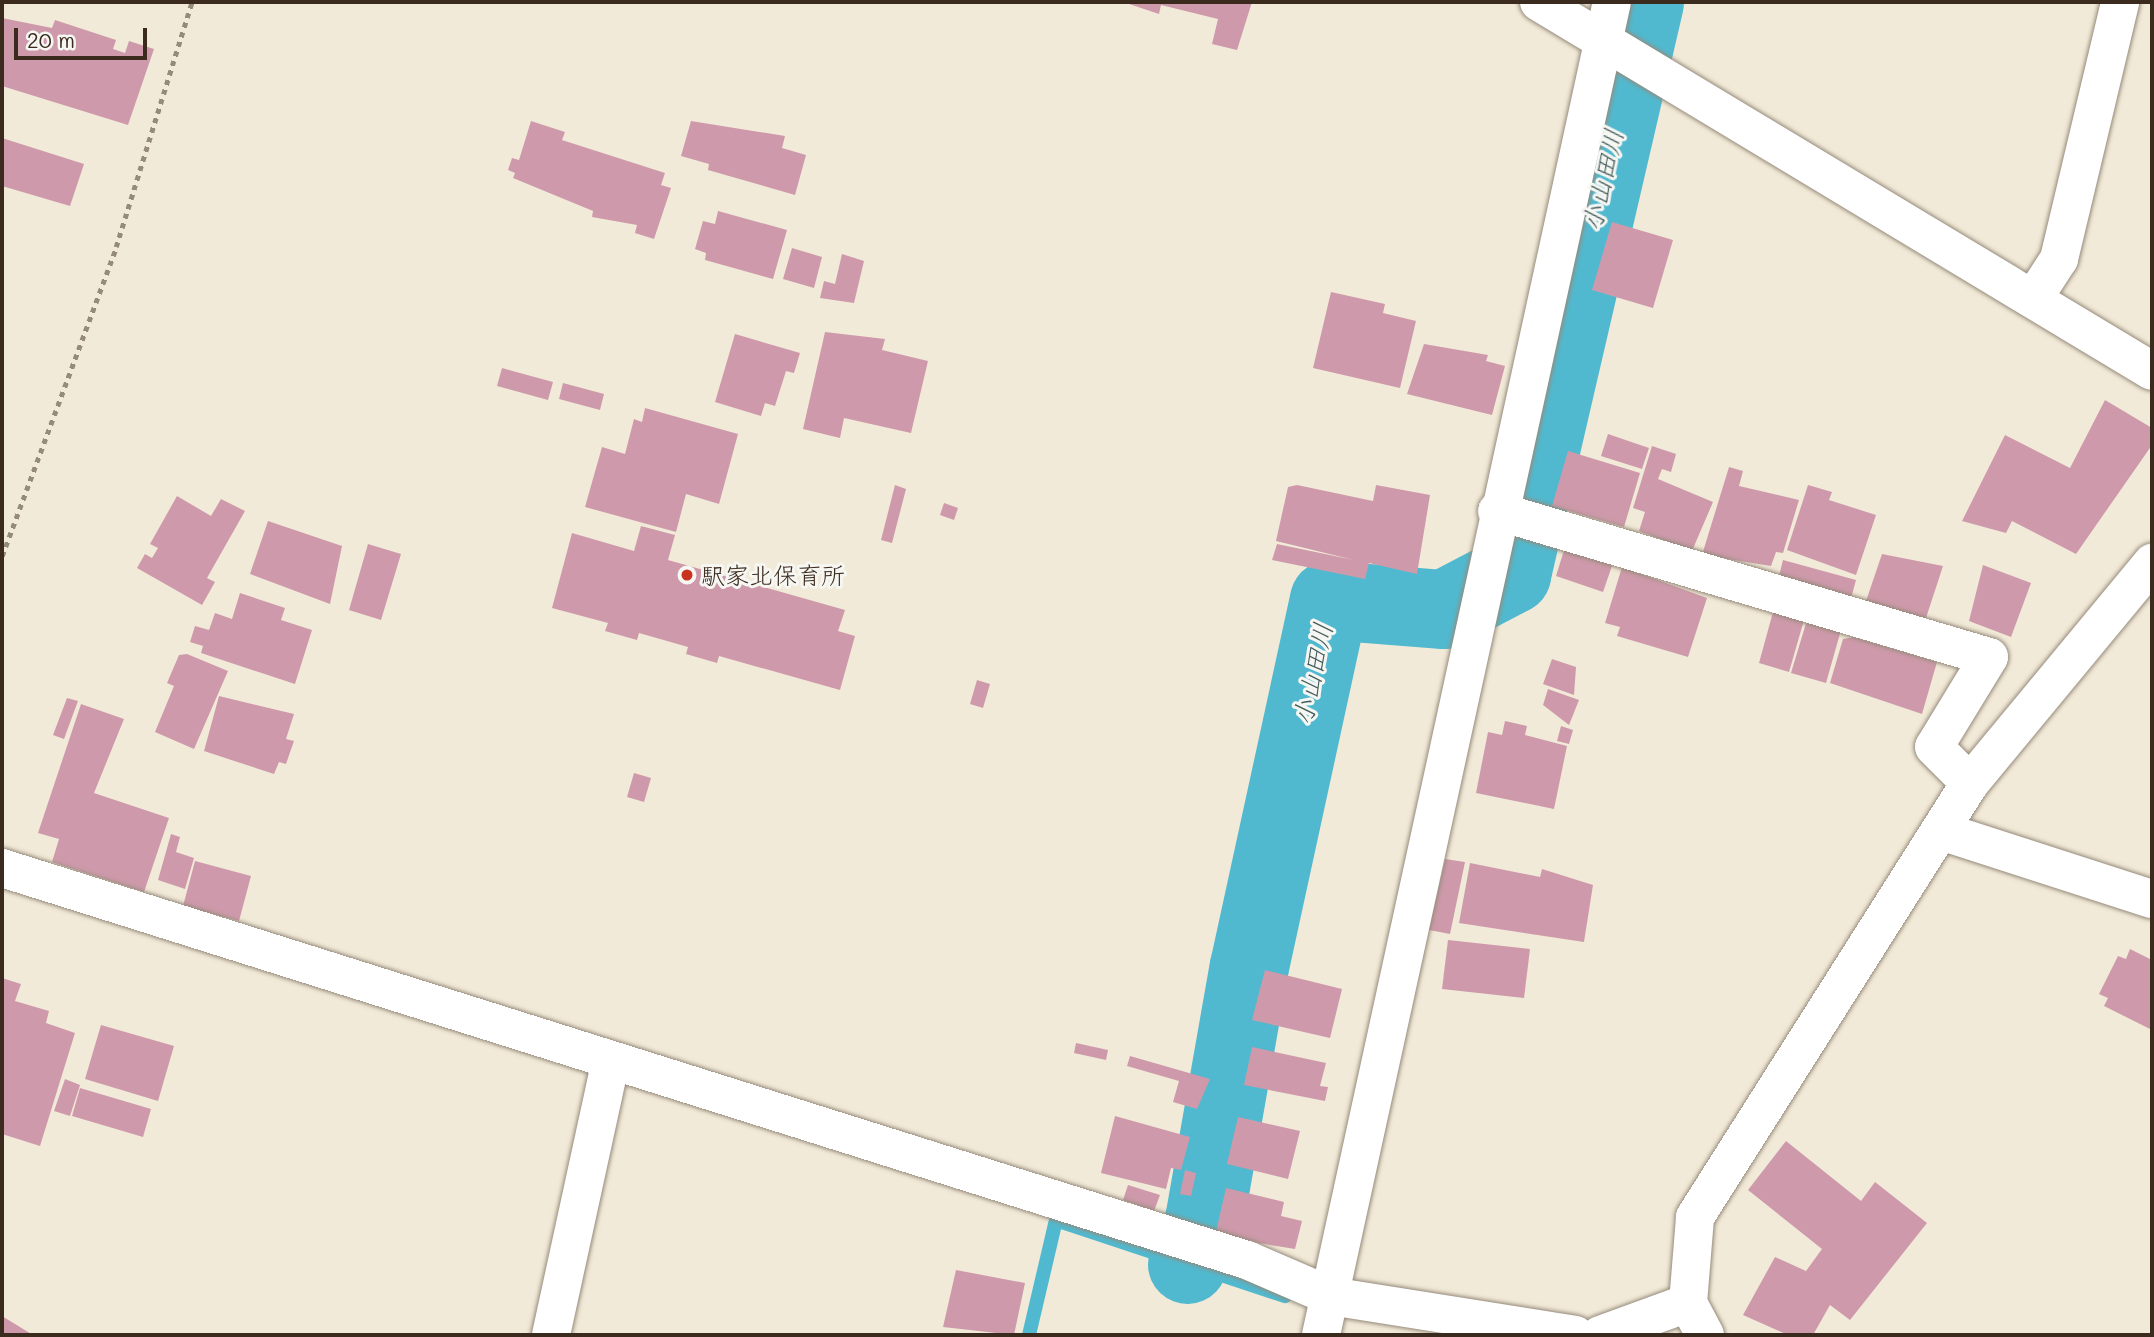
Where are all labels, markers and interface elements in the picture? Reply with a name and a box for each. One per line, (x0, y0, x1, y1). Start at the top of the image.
scale bar (18, 14, 150, 58)
text: 20 m (27, 26, 75, 53)
water label: 小山田川 (1576, 126, 1630, 234)
place label: 駅家北保育所 (701, 561, 845, 589)
marker: 駅家北保育所 (679, 567, 695, 583)
water label: 小山田川 (1287, 620, 1339, 728)

